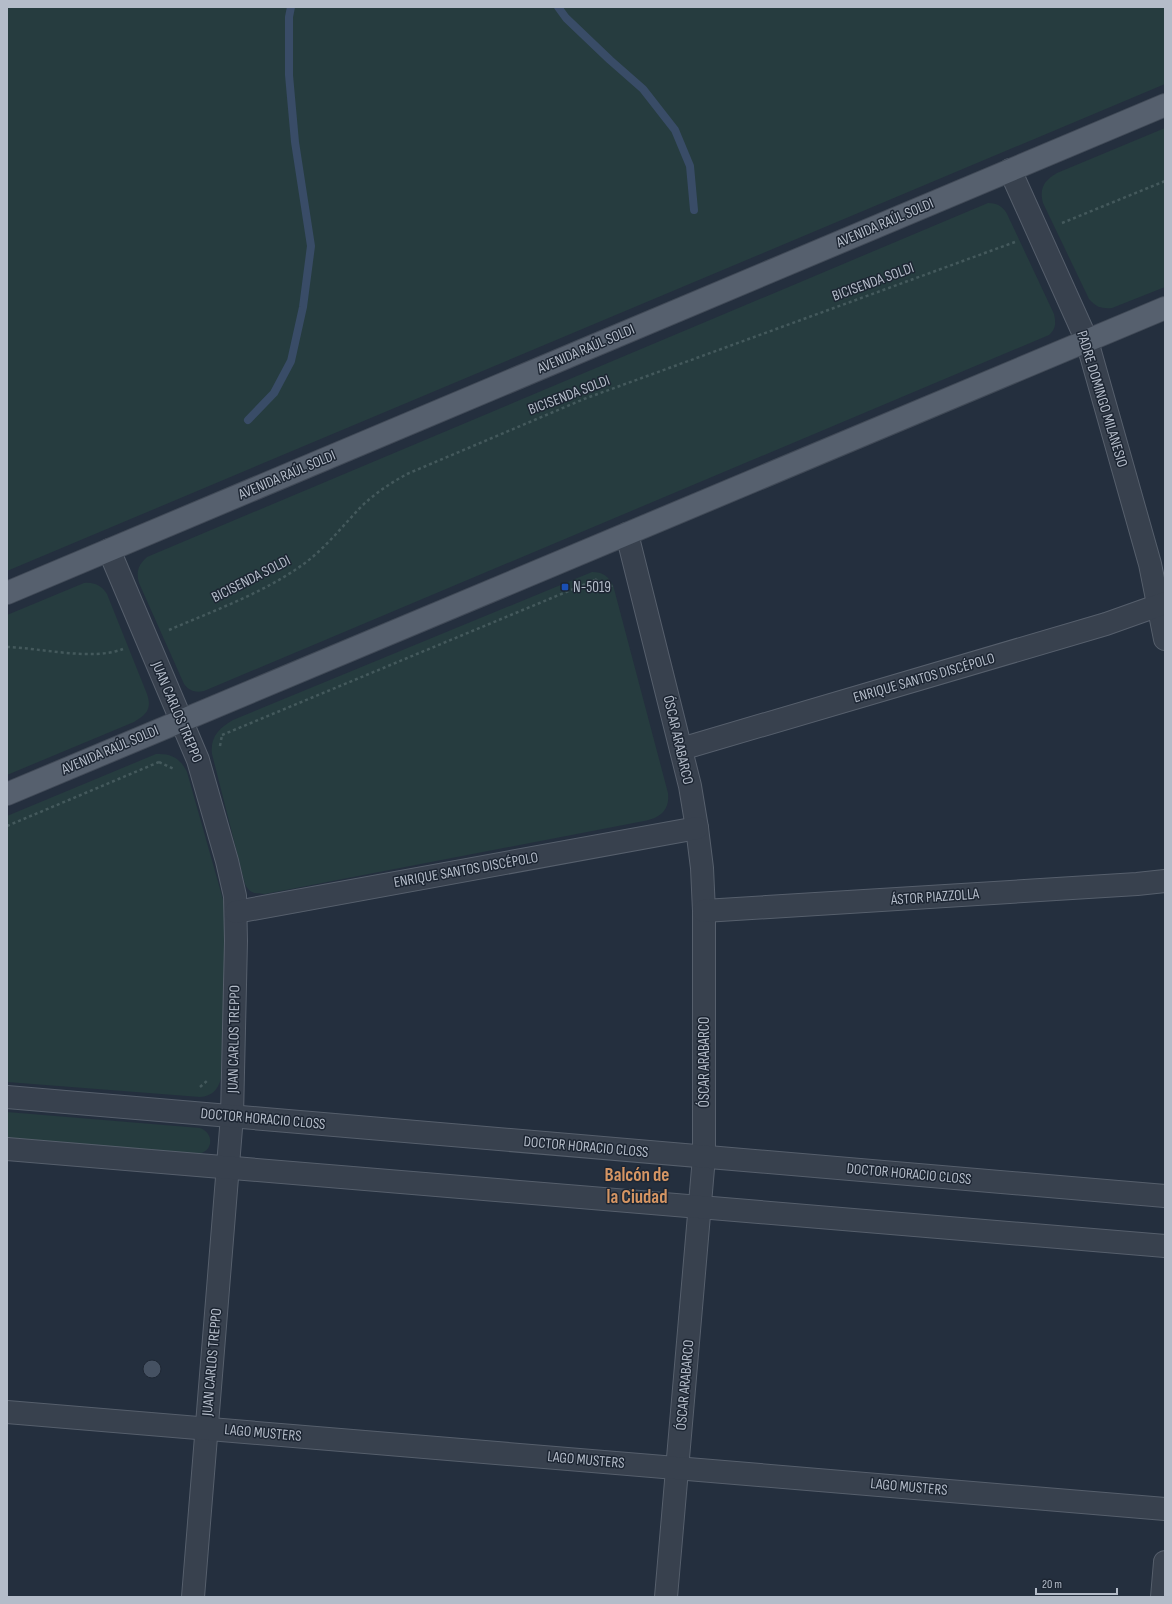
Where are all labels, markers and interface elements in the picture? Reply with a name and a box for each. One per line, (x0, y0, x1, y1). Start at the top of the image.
street label: AVENIDA RAÚL SOLDI (833, 194, 936, 252)
street label: BICISENDA SOLDI (829, 258, 917, 306)
street label: AVENIDA RAÚL SOLDI (534, 320, 637, 378)
street label: PADRE DOMINGO MILANESIO (1072, 328, 1132, 470)
street label: BICISENDA SOLDI (525, 371, 613, 419)
street label: AVENIDA RAÚL SOLDI (235, 446, 338, 504)
street label: BICISENDA SOLDI (208, 551, 294, 607)
place label: N-5019 (573, 578, 611, 597)
marker: N-5019 (560, 582, 570, 592)
street label: ENRIQUE SANTOS DISCÉPOLO (851, 649, 997, 707)
street label: JUAN CARLOS TREPPO (147, 658, 207, 765)
street label: ÓSCAR ARABARCO (659, 694, 697, 786)
street label: AVENIDA RAÚL SOLDI (58, 721, 161, 779)
street label: ENRIQUE SANTOS DISCÉPOLO (392, 848, 540, 892)
street label: ÁSTOR PIAZZOLLA (889, 884, 980, 910)
street label: JUAN CARLOS TREPPO (224, 985, 244, 1094)
street label: ÓSCAR ARABARCO (695, 1017, 714, 1107)
street label: DOCTOR HORACIO CLOSS (200, 1104, 326, 1134)
street label: DOCTOR HORACIO CLOSS (523, 1132, 649, 1162)
street label: DOCTOR HORACIO CLOSS (846, 1159, 972, 1189)
district label: Balcón de la Ciudad (605, 1164, 669, 1209)
street label: JUAN CARLOS TREPPO (198, 1307, 226, 1418)
street label: ÓSCAR ARABARCO (672, 1339, 698, 1431)
street label: LAGO MUSTERS (224, 1420, 302, 1446)
street label: LAGO MUSTERS (547, 1447, 625, 1473)
street label: LAGO MUSTERS (870, 1474, 948, 1500)
scale bar (1036, 1570, 1117, 1596)
text: 20 m (1042, 1577, 1062, 1592)

